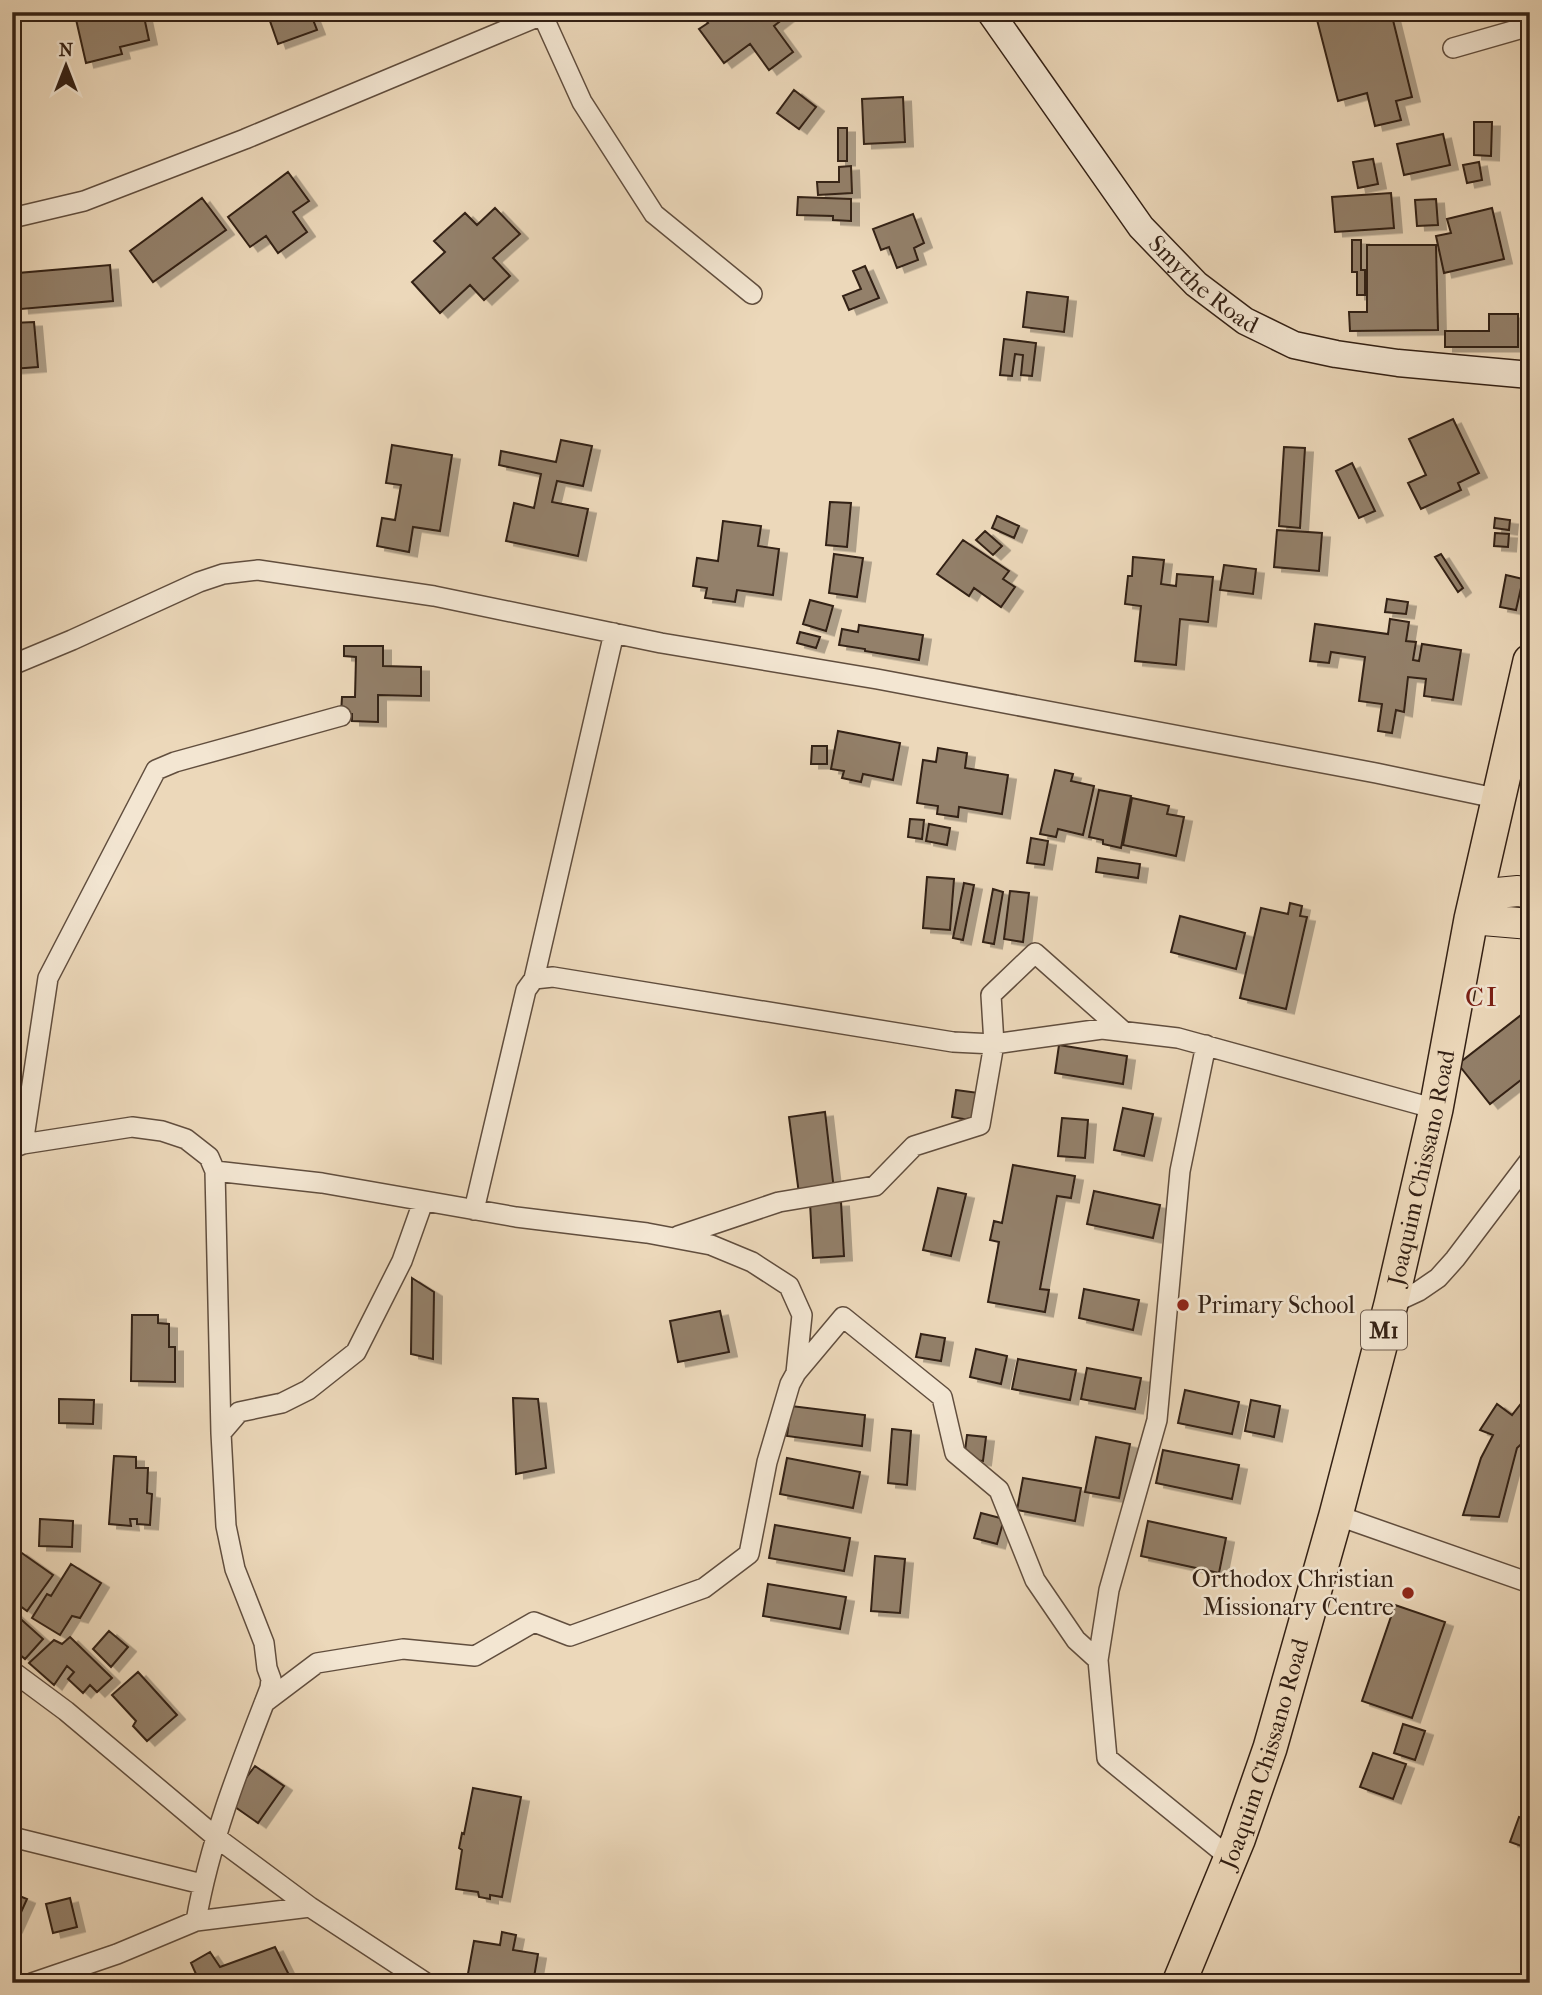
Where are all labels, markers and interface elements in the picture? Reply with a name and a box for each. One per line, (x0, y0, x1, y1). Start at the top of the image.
north arrow (32, 32, 102, 102)
text: N (59, 39, 74, 61)
street label: Smythe Road (1143, 229, 1264, 340)
district label: CI (1465, 980, 1499, 1013)
street label: Joaquim Chissano Road (1381, 1047, 1461, 1290)
place label: Primary School (1197, 1291, 1355, 1319)
marker: Primary School (1175, 1297, 1191, 1313)
road number: M1 (1361, 1310, 1407, 1350)
place label: Orthodox Christian Missionary Centre (1192, 1565, 1394, 1621)
marker: Orthodox Christian Missionary Centre (1400, 1585, 1416, 1601)
street label: Joaquim Chissano Road (1213, 1635, 1315, 1875)

